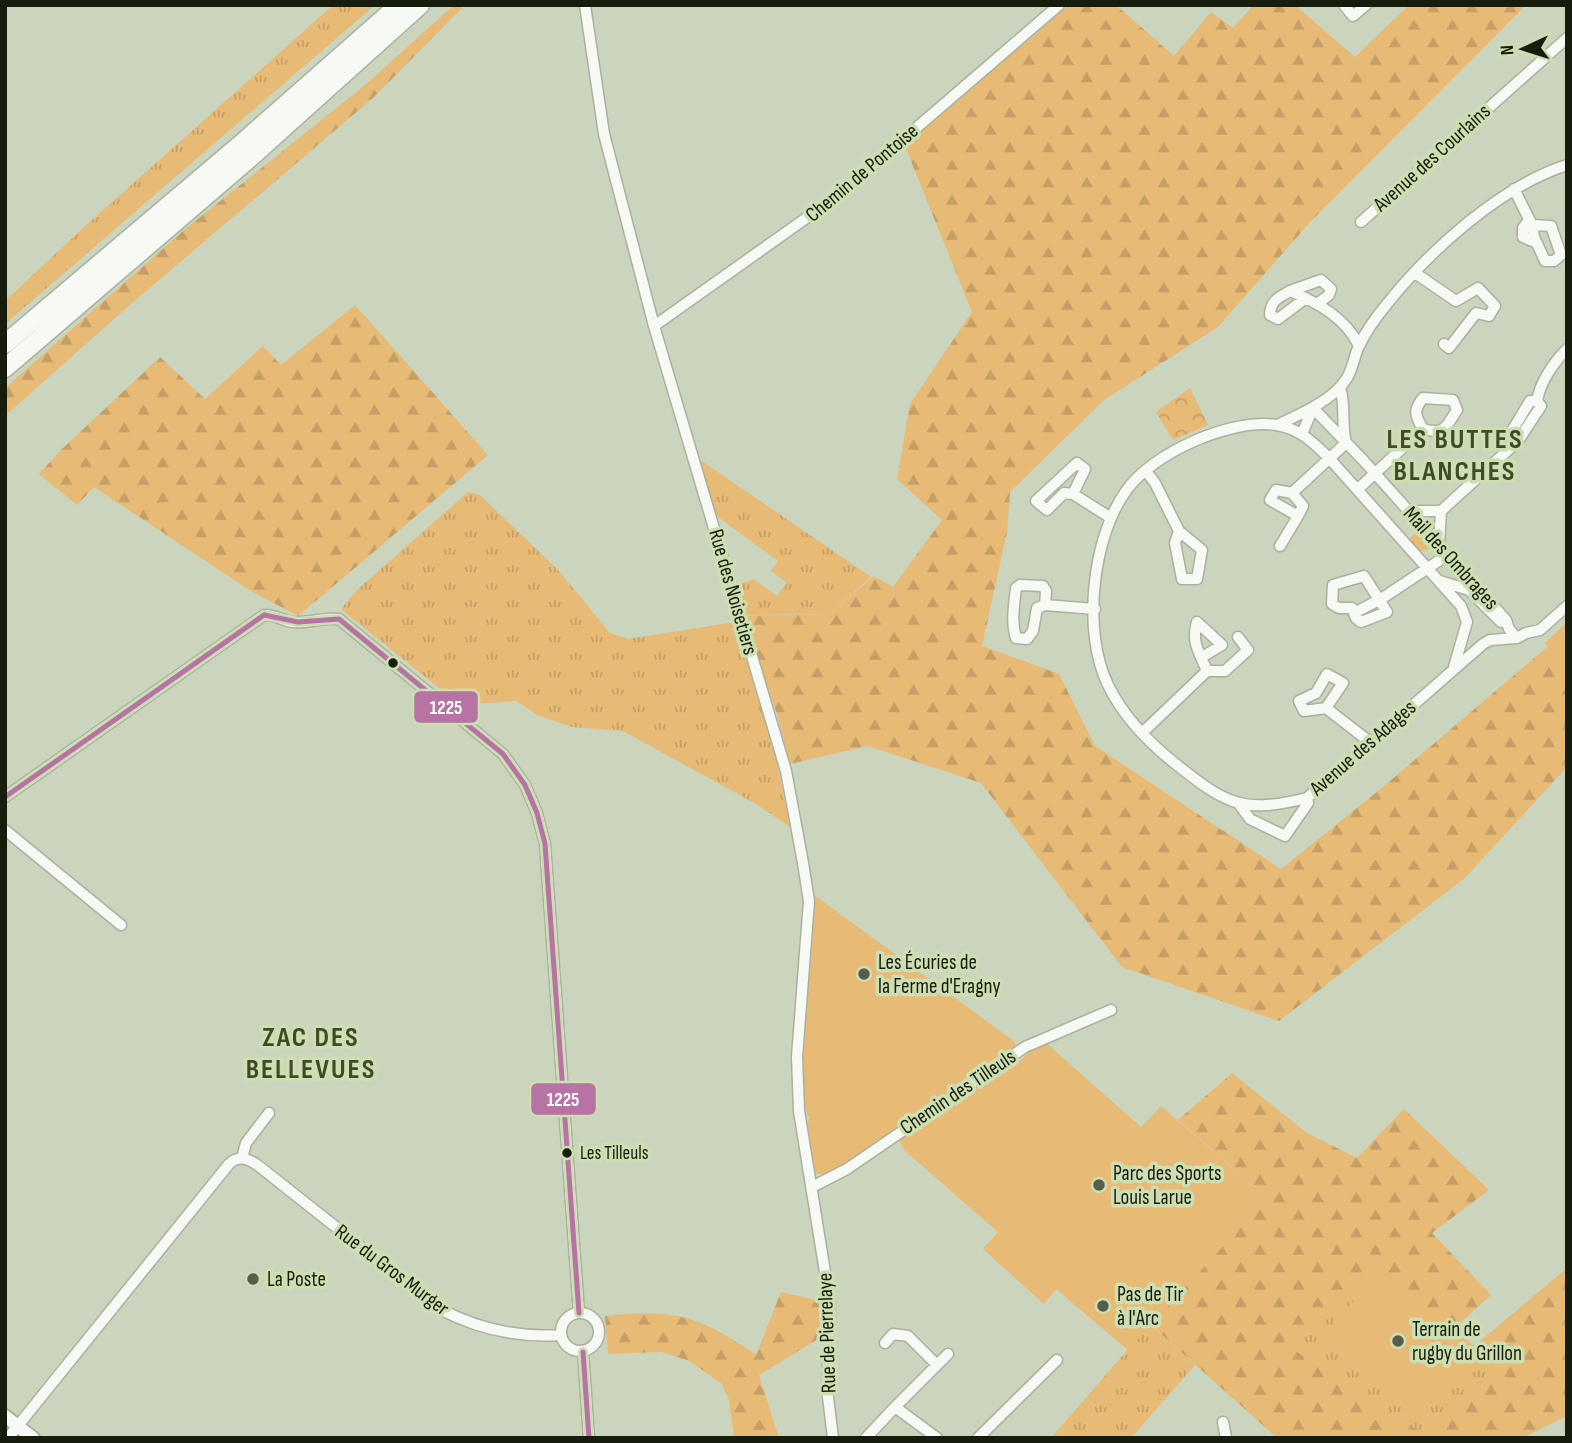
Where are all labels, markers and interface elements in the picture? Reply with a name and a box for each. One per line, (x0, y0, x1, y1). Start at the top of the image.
north arrow (1488, 14, 1558, 84)
text: N (1496, 44, 1519, 56)
street label: Avenue des Courlains (1368, 99, 1496, 218)
street label: Chemin de Pontoise (801, 119, 923, 227)
district label: LES BUTTES BLANCHES (1386, 423, 1524, 488)
street label: Mail des Ombrages (1398, 501, 1504, 615)
street label: Rue des Noisetiers (703, 526, 763, 658)
unlabelled marker (386, 656, 400, 670)
line badge: 1225 (413, 690, 479, 724)
street label: Avenue des Adages (1304, 695, 1421, 802)
text: 1225 (430, 697, 462, 720)
place label: Les Écuries de la Ferme d'Eragny (878, 950, 1001, 999)
marker: Les Écuries de la Ferme d'Eragny (856, 966, 872, 982)
district label: ZAC DES BELLEVUES (246, 1021, 376, 1086)
street label: Chemin des Tilleuls (895, 1044, 1021, 1140)
line badge: 1225 (530, 1082, 597, 1116)
text: 1225 (547, 1089, 579, 1112)
place label: Les Tilleuls (580, 1142, 649, 1165)
marker: Les Tilleuls (560, 1146, 574, 1160)
place label: Parc des Sports Louis Larue (1113, 1161, 1222, 1210)
marker: Parc des Sports Louis Larue (1091, 1177, 1107, 1193)
street label: Rue du Gros Murger (330, 1219, 454, 1321)
place label: La Poste (267, 1267, 326, 1292)
marker: La Poste (245, 1271, 261, 1287)
street label: Rue de Pierrelaye (812, 1272, 842, 1394)
place label: Pas de Tir à l'Arc (1117, 1282, 1184, 1331)
marker: Pas de Tir à l'Arc (1095, 1298, 1111, 1314)
place label: Terrain de rugby du Grillon (1412, 1317, 1522, 1366)
marker: Terrain de rugby du Grillon (1390, 1333, 1406, 1349)

